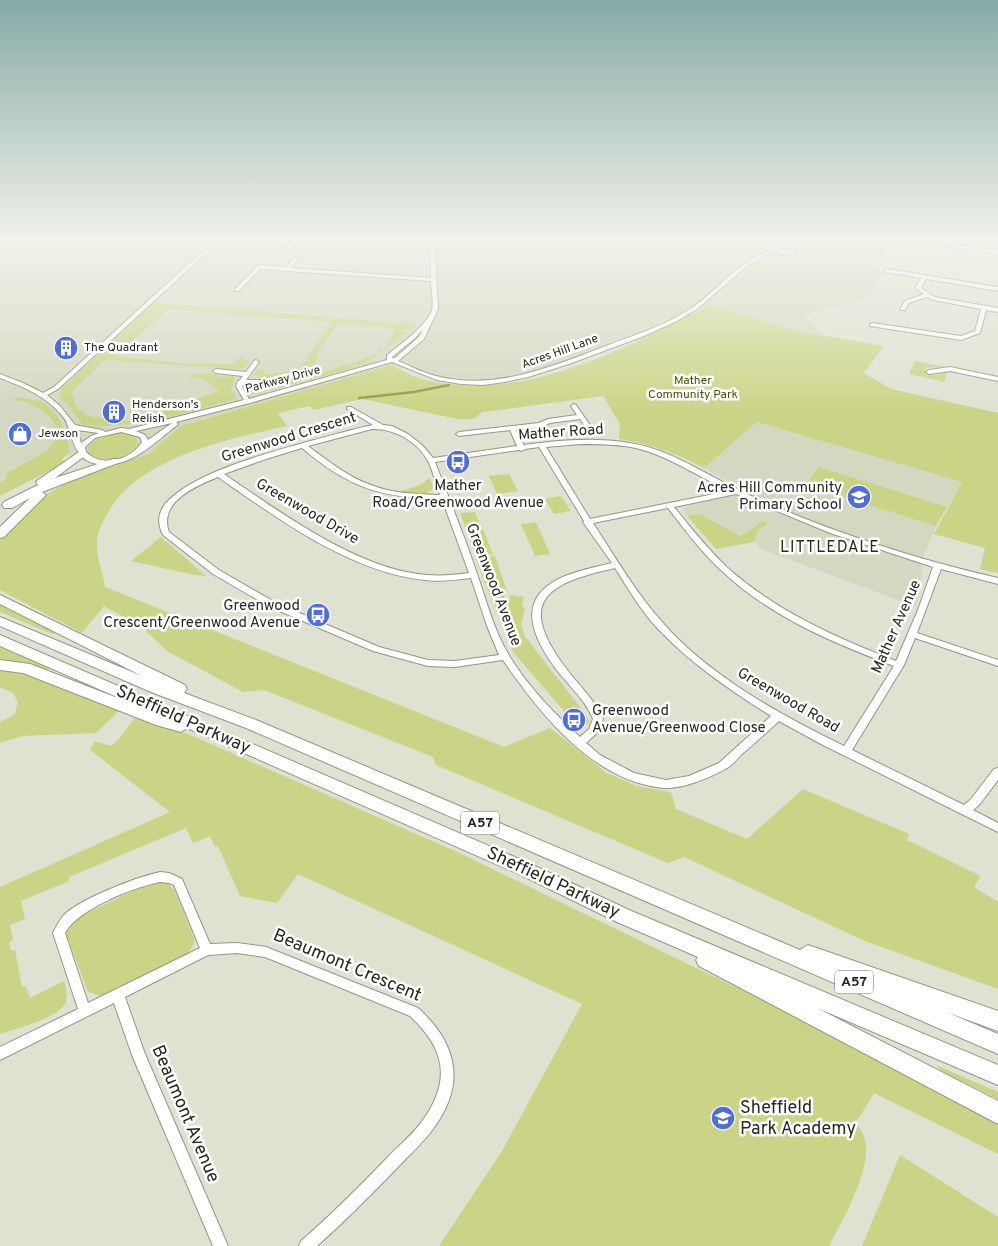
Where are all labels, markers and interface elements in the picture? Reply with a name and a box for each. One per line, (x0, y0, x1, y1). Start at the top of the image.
street label: Acres Hill Lane (520, 331, 600, 373)
building icon: The Quadrant (53, 335, 79, 361)
place label: The Quadrant (84, 340, 158, 356)
street label: Parkway Drive (244, 362, 322, 398)
park label: Mather Community Park (648, 373, 738, 403)
place label: Henderson's Relish (132, 397, 199, 427)
building icon: Henderson's Relish (101, 399, 127, 425)
street label: Greenwood Crescent (219, 408, 359, 468)
shop icon: Jewson (7, 421, 33, 447)
street label: Mather Road (518, 421, 604, 445)
place label: Jewson (38, 426, 78, 442)
bus stop icon: Mather Road/Greenwood Avenue (445, 449, 471, 475)
street label: Greenwood Drive (252, 475, 362, 549)
place label: Mather Road/Greenwood Avenue (372, 477, 544, 513)
place label: Acres Hill Community Primary School (697, 479, 842, 515)
school or university icon: Acres Hill Community Primary School (846, 484, 872, 510)
street label: Greenwood Avenue (461, 521, 525, 649)
district label: LITTLEDALE (780, 538, 880, 558)
street label: Mather Avenue (868, 577, 926, 677)
place label: Greenwood Crescent/Greenwood Avenue (103, 597, 300, 633)
bus stop icon: Greenwood Crescent/Greenwood Avenue (305, 602, 331, 628)
street label: Greenwood Road (733, 664, 843, 738)
street label: Sheffield Parkway (112, 680, 254, 760)
place label: Greenwood Avenue/Greenwood Close (592, 702, 766, 738)
bus stop icon: Greenwood Avenue/Greenwood Close (561, 707, 587, 733)
road number: A57 (461, 811, 499, 834)
street label: Sheffield Parkway (482, 842, 624, 924)
street label: Beaumont Crescent (269, 924, 425, 1008)
road number: A57 (835, 970, 873, 994)
street label: Beaumont Avenue (146, 1042, 224, 1186)
place label: Sheffield Park Academy (740, 1097, 856, 1141)
school or university icon: Sheffield Park Academy (710, 1105, 736, 1131)

